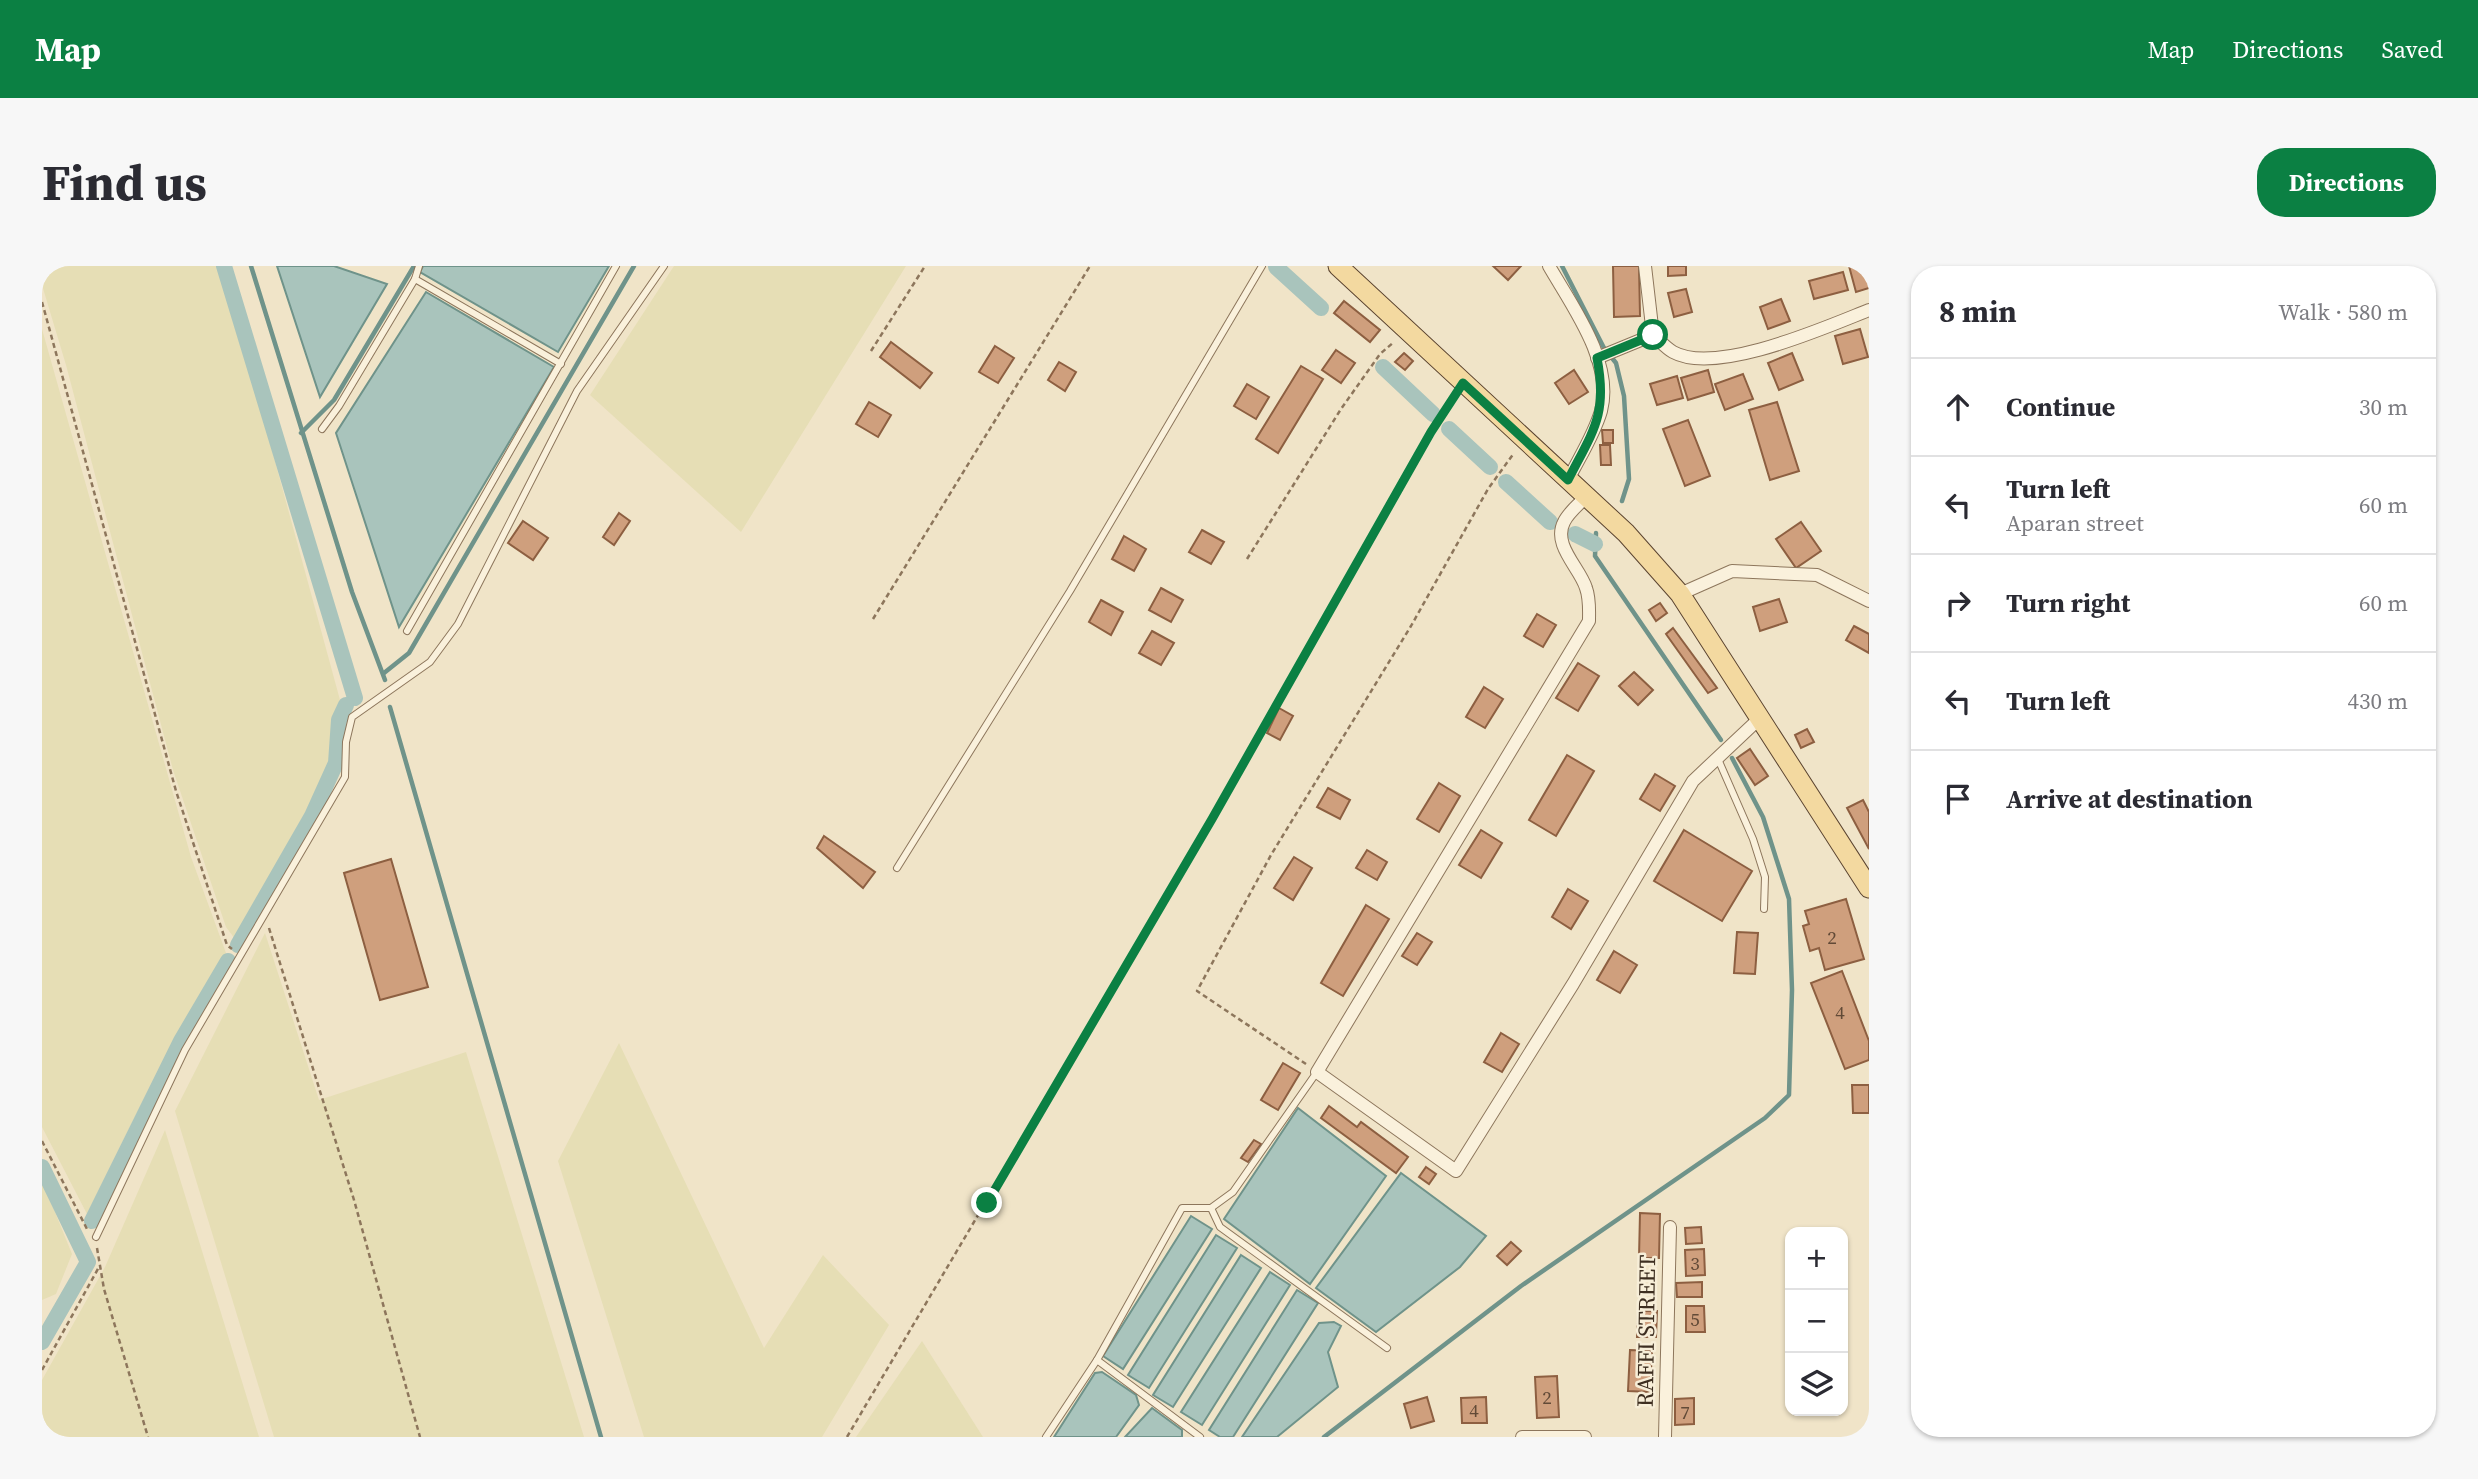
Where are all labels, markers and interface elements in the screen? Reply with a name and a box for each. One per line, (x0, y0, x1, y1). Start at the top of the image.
text: Map (35, 27, 101, 72)
text: Map (2147, 33, 2194, 66)
text: Directions (2232, 33, 2343, 66)
text: Saved (2381, 33, 2443, 66)
button: Directions (2257, 148, 2436, 217)
text: Find us (42, 149, 207, 216)
text: 8 min (1939, 291, 2017, 332)
text: Walk · 580 m (2278, 296, 2408, 328)
route start (1637, 319, 1668, 350)
icon: ahead (1939, 388, 1977, 426)
text: Continue (2006, 389, 2115, 425)
text: 30 m (2359, 391, 2408, 423)
text: Turn left (2006, 471, 2110, 507)
icon: left (1939, 486, 1977, 524)
text: 60 m (2359, 489, 2408, 521)
text: Aparan street (2006, 507, 2144, 539)
icon: right (1939, 584, 1977, 622)
text: Turn right (2006, 585, 2130, 621)
text: 60 m (2359, 587, 2408, 619)
icon: left (1939, 682, 1977, 720)
text: Turn left (2006, 683, 2110, 719)
text: 430 m (2347, 685, 2408, 717)
icon: arrive (1939, 780, 1977, 818)
text: Arrive at destination (2006, 781, 2253, 817)
house number: 2 (1827, 924, 1837, 950)
house number: 4 (1835, 999, 1845, 1025)
route end (971, 1187, 1002, 1218)
map controls (1785, 1227, 1848, 1416)
button: + (1785, 1227, 1848, 1290)
house number: 3 (1690, 1250, 1700, 1276)
street label: RAFFI STREET (1629, 1254, 1663, 1407)
button: − (1785, 1290, 1848, 1353)
house number: 5 (1690, 1306, 1700, 1332)
button: layers (1785, 1353, 1848, 1416)
house number: 2 (1542, 1384, 1552, 1410)
house number: 4 (1469, 1397, 1479, 1423)
house number: 7 (1680, 1399, 1690, 1425)

